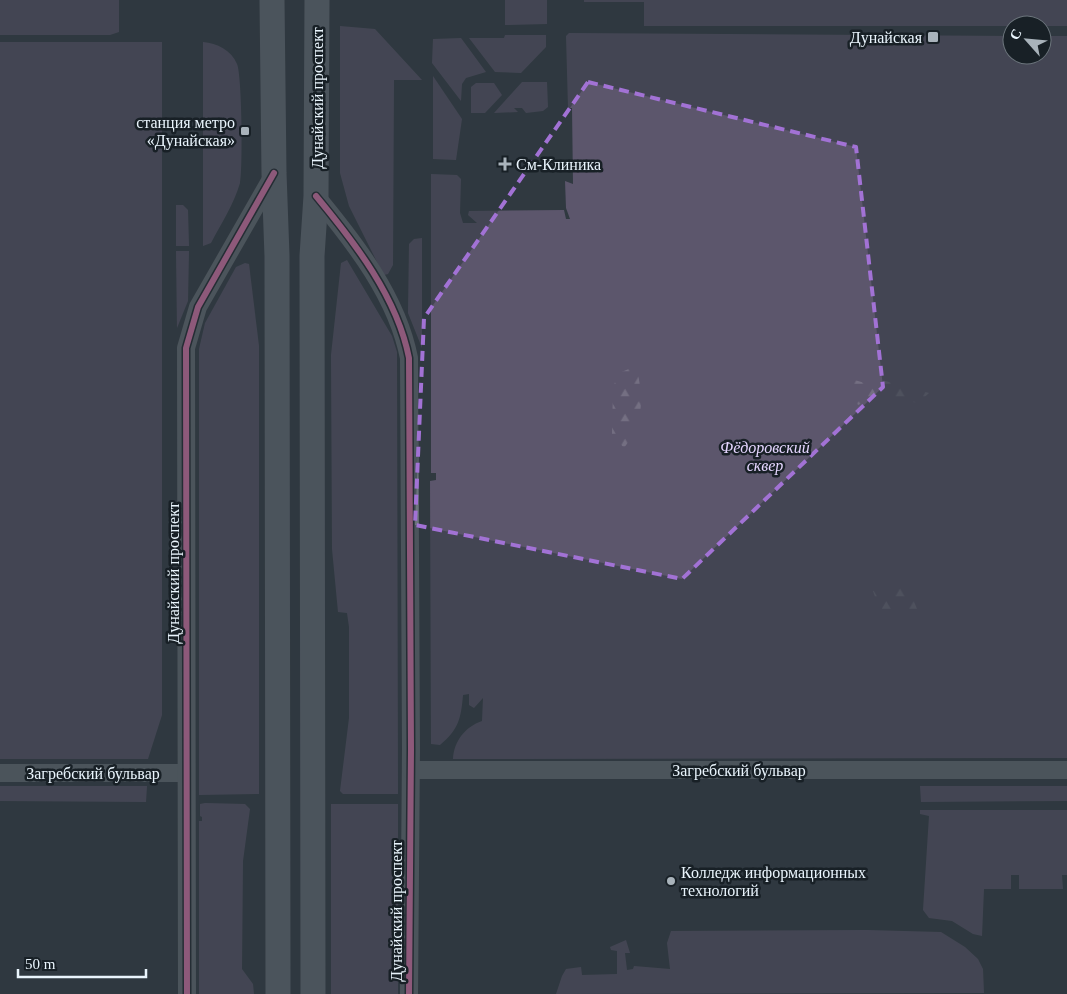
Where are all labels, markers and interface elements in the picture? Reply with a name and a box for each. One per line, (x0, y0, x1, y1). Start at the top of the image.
north arrow (1002, 15, 1052, 65)
text: С (1007, 26, 1025, 42)
street label: Дунайский проспект (309, 27, 327, 169)
place label: Дунайская (850, 29, 923, 47)
marker: Дунайская (926, 30, 940, 44)
place label: станция метро «Дунайская» (136, 114, 235, 150)
marker: станция метро «Дунайская» (239, 125, 251, 137)
place label: См-Клиника (516, 156, 601, 173)
marker: См-Клиника (498, 157, 512, 171)
park label: Фёдоровский сквер (720, 439, 810, 475)
street label: Дунайский проспект (165, 502, 183, 644)
street label: Загребский бульвар (672, 762, 806, 780)
street label: Загребский бульвар (26, 765, 160, 783)
street label: Дунайский проспект (388, 840, 406, 982)
place label: Колледж информационных технологий (681, 864, 866, 899)
marker: Колледж информационных технологий (665, 875, 677, 887)
scale bar (18, 946, 145, 978)
text: 50 m (25, 956, 56, 972)

